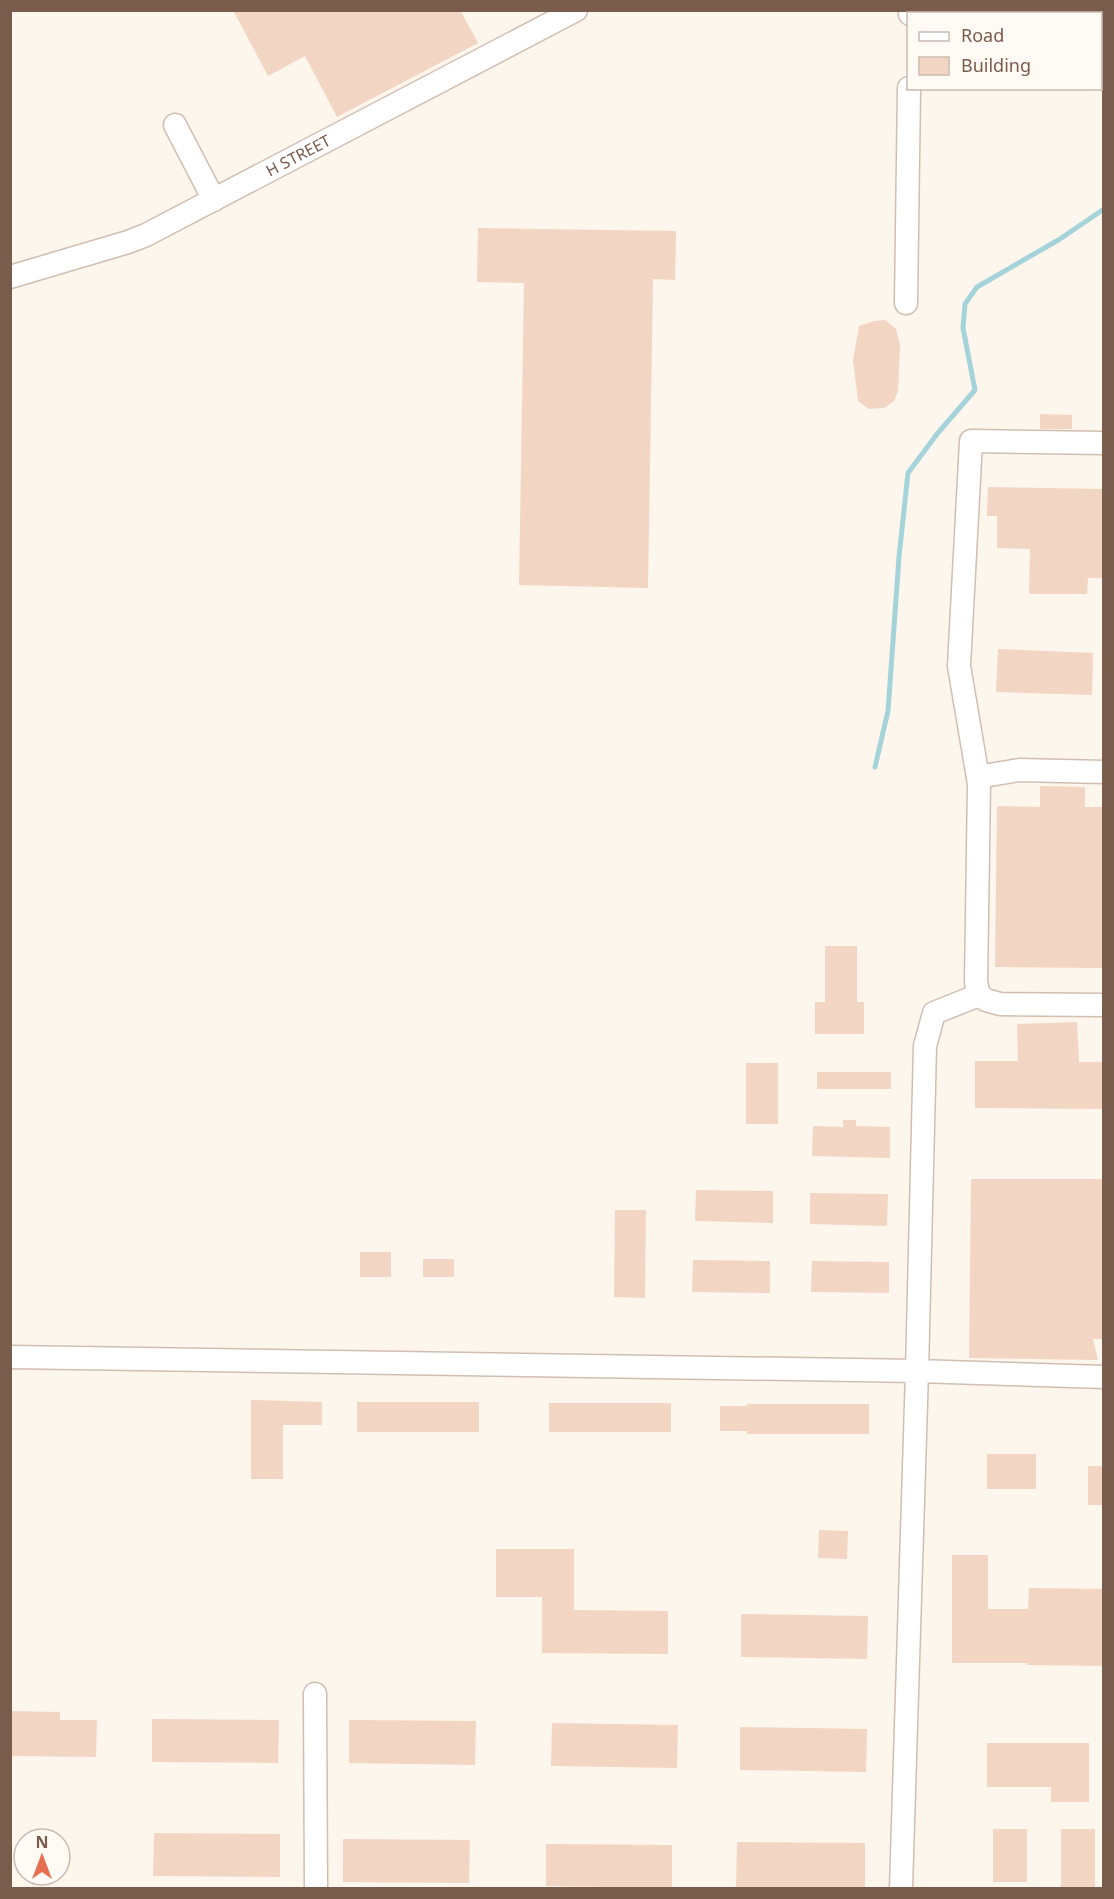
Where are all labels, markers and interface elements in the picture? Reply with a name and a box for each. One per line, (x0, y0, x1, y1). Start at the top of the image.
legend (907, 12, 1102, 90)
text: Road (961, 23, 1004, 47)
text: Building (961, 53, 1031, 77)
street label: H STREET (262, 129, 334, 182)
north arrow (12, 1827, 72, 1887)
text: N (35, 1831, 49, 1853)

